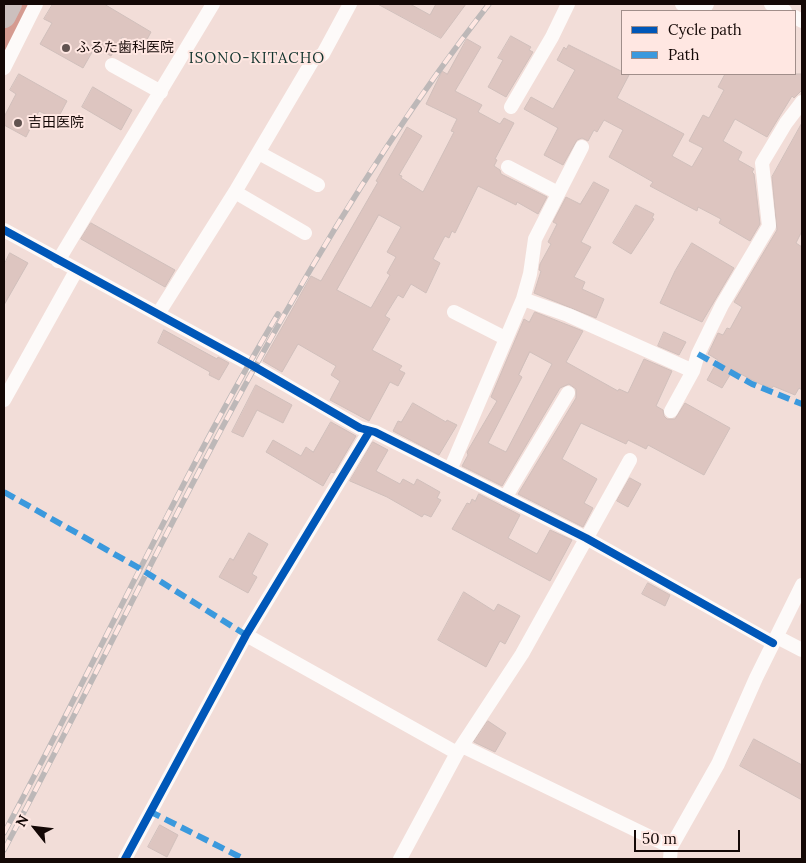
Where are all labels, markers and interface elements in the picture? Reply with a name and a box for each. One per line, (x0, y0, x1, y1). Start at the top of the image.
legend (621, 10, 796, 75)
text: Cycle path (668, 20, 742, 39)
place label: ふるた歯科医院 (76, 40, 174, 56)
marker: ふるた歯科医院 (60, 42, 72, 54)
text: Path (668, 45, 699, 64)
district label: ISONO-KITACHO (187, 50, 327, 68)
place label: 吉田医院 (28, 115, 84, 131)
marker: 吉田医院 (12, 117, 24, 129)
north arrow (10, 803, 60, 853)
text: N (11, 812, 32, 830)
scale bar (636, 820, 742, 852)
text: 50 m (642, 829, 677, 848)

